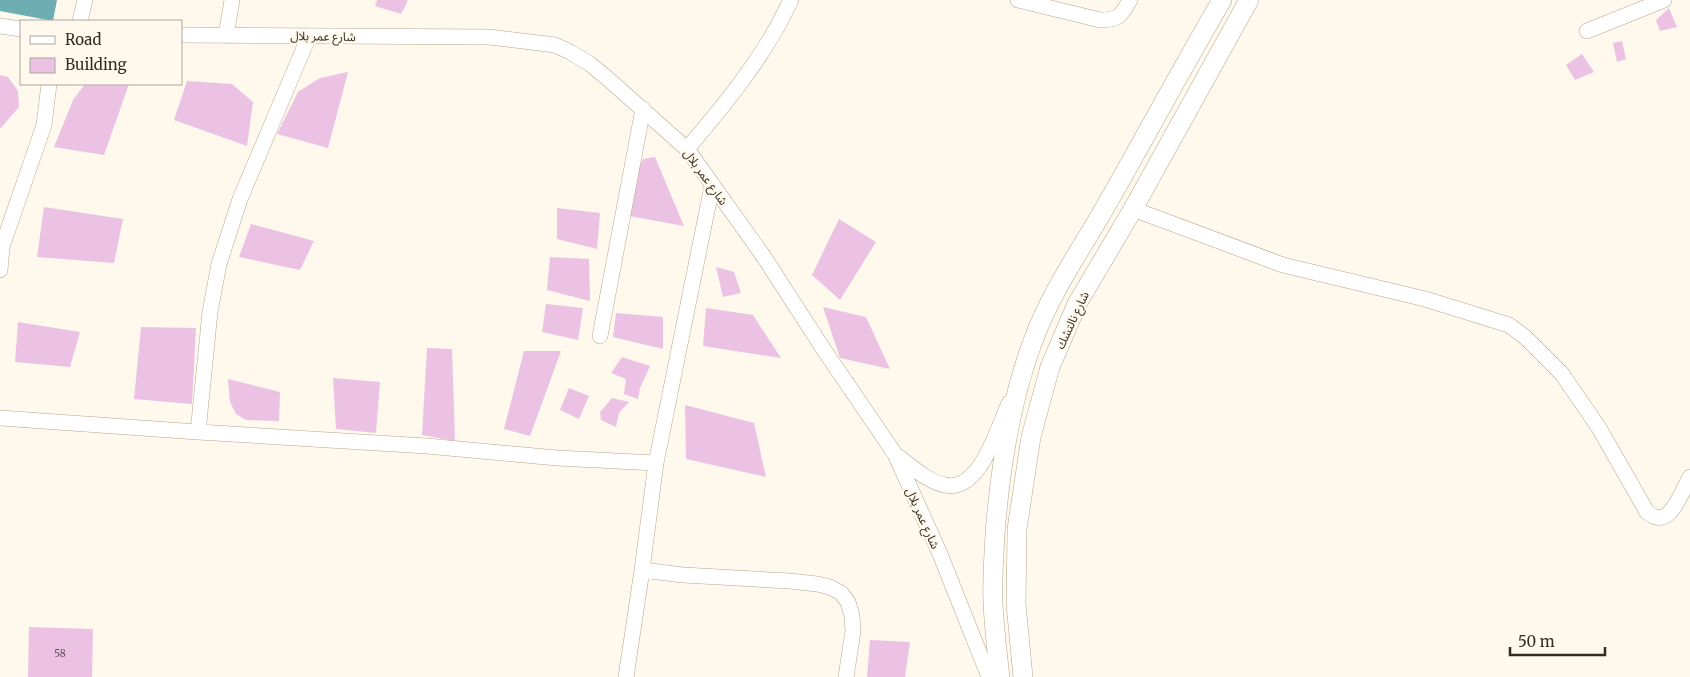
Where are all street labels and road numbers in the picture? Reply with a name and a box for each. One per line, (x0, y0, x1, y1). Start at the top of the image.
street label: شارع عمر بلال (290, 28, 356, 46)
street label: شارع عمر بلال (679, 146, 731, 209)
street label: شارع نالتشك (1052, 289, 1094, 352)
street label: شارع عمر بلال (901, 485, 943, 552)

